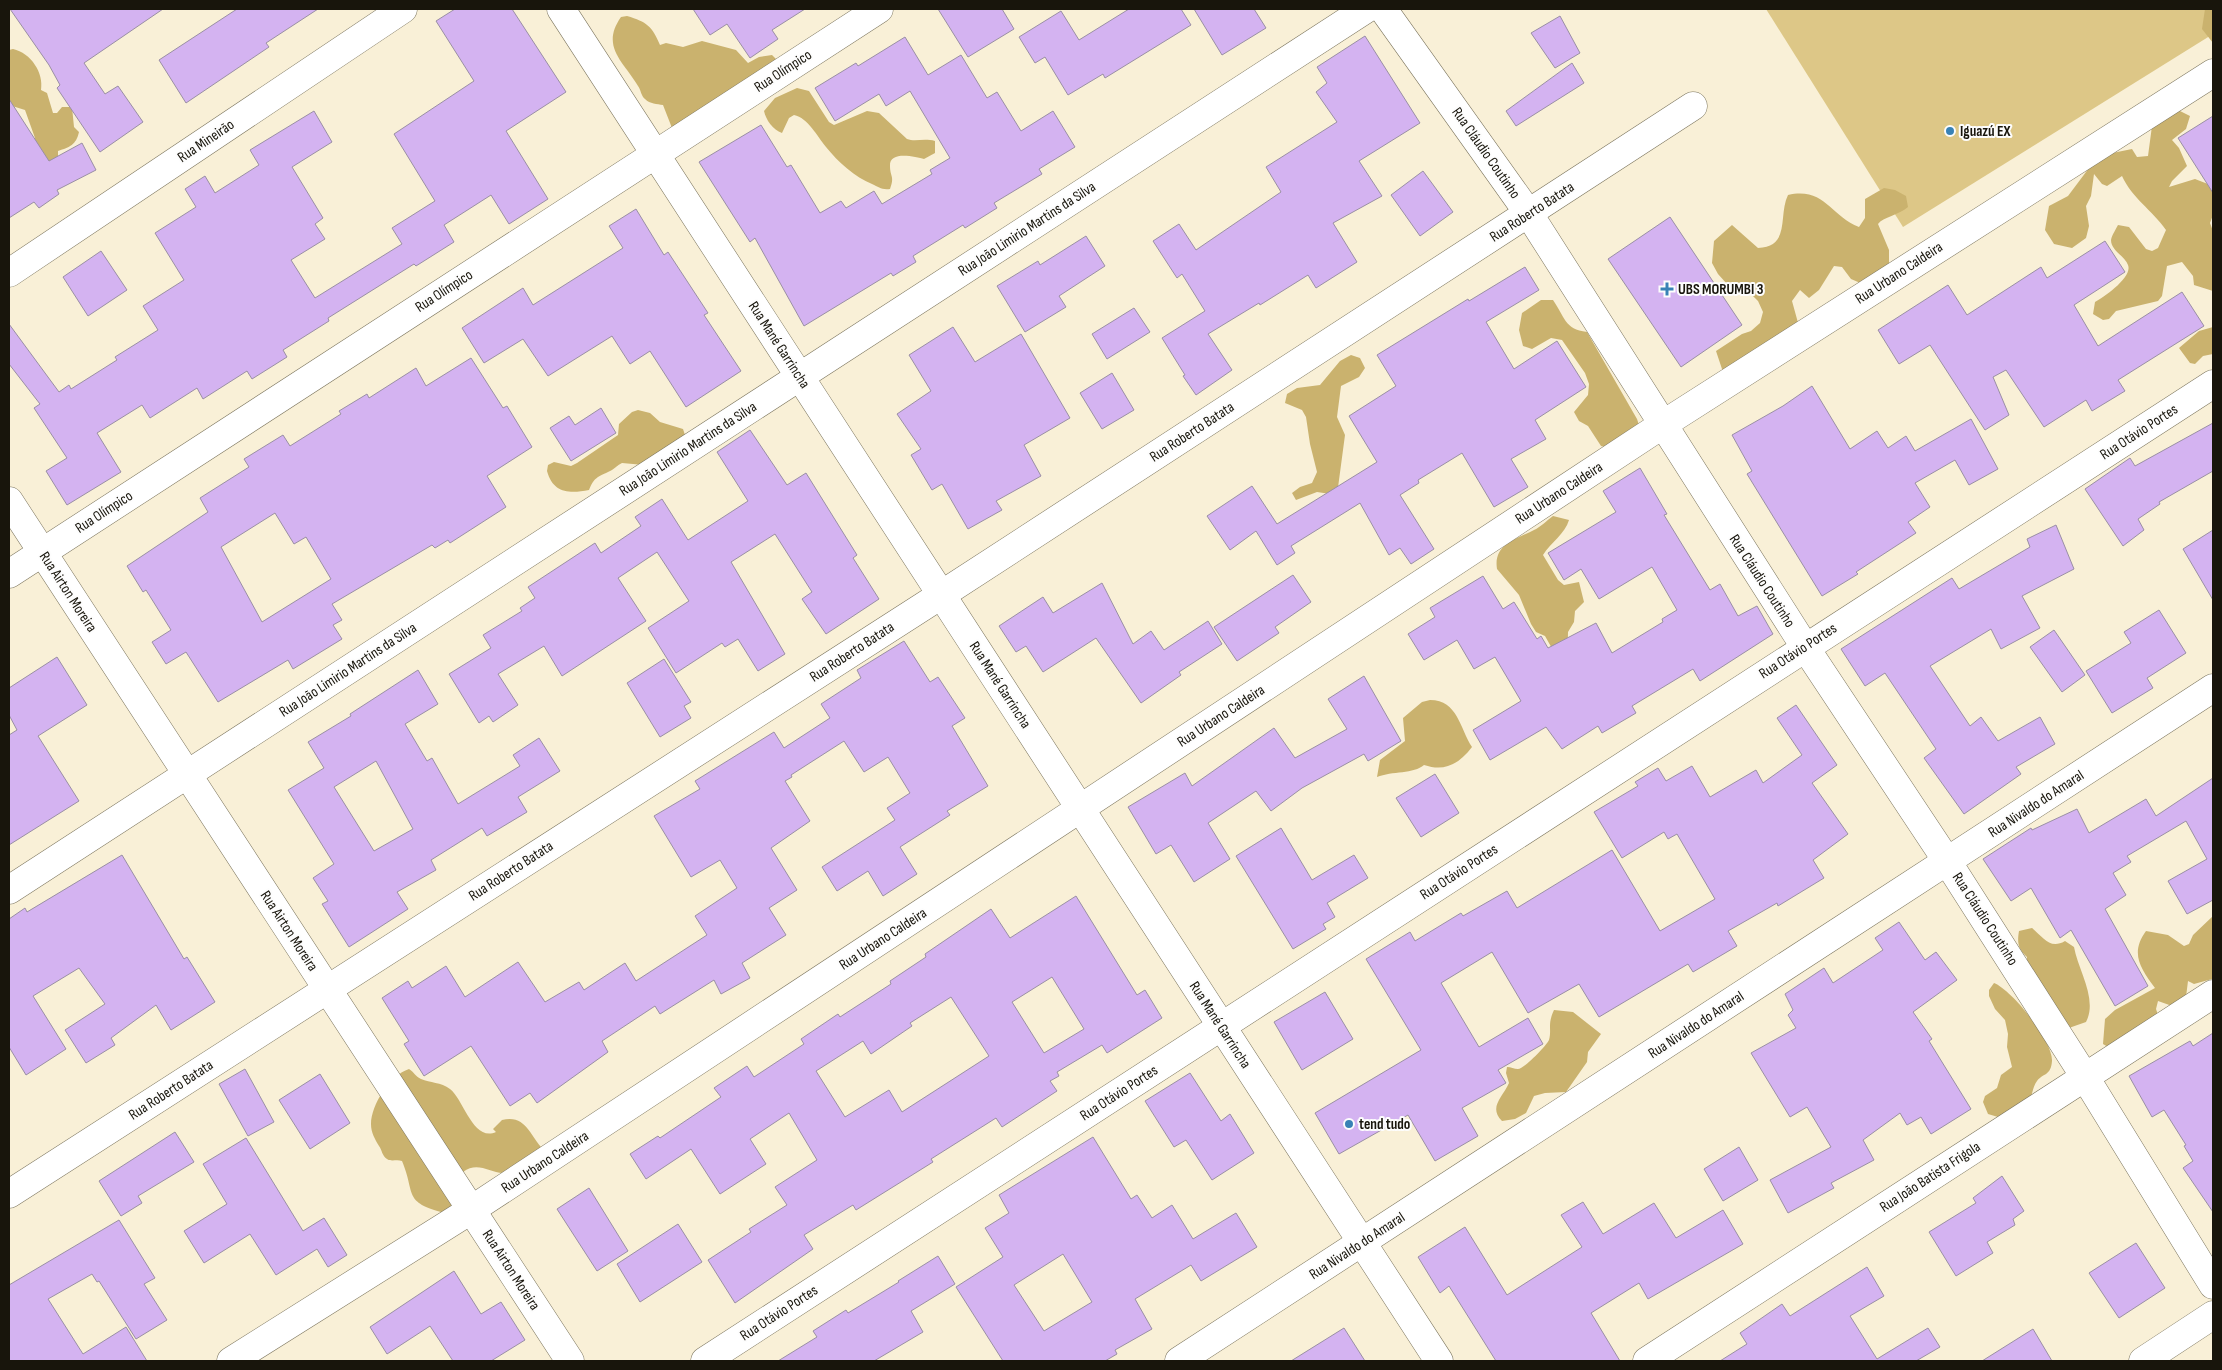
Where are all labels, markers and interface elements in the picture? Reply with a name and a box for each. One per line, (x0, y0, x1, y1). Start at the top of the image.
street label: Rua Olímpico (751, 45, 815, 97)
street label: Rua Cláudio Coutinho (1447, 104, 1525, 202)
street label: Rua Mineirão (174, 115, 238, 167)
place label: Iguazú EX (1960, 122, 2011, 141)
marker: Iguazú EX (1944, 125, 1956, 137)
street label: Rua João Limirio Martins da Silva (955, 177, 1099, 281)
street label: Rua Roberto Batata (1486, 177, 1578, 246)
street label: Rua Urbano Caldeira (1852, 238, 1947, 308)
street label: Rua Olímpico (412, 265, 476, 317)
place label: UBS MORUMBI 3 (1678, 280, 1764, 299)
marker: UBS MORUMBI 3 (1660, 282, 1674, 296)
street label: Rua Mané Garrincha (744, 298, 814, 392)
street label: Rua João Limirio Martins da Silva (616, 397, 760, 501)
street label: Rua Roberto Batata (1146, 397, 1238, 466)
street label: Rua Otávio Portes (2096, 400, 2182, 464)
street label: Rua Urbano Caldeira (1512, 458, 1607, 528)
street label: Rua Olímpico (72, 486, 136, 538)
street label: Rua Cláudio Coutinho (1725, 531, 1799, 631)
street label: Rua Airton Moreira (35, 548, 101, 636)
street label: Rua Roberto Batata (806, 617, 898, 686)
street label: Rua João Limirio Martins da Silva (276, 618, 420, 722)
street label: Rua Otávio Portes (1755, 619, 1841, 683)
street label: Rua Mané Garrincha (965, 638, 1035, 732)
street label: Rua Urbano Caldeira (1174, 681, 1269, 751)
street label: Rua Nivaldo do Amaral (1985, 766, 2087, 842)
street label: Rua Roberto Batata (465, 836, 557, 905)
street label: Rua Otávio Portes (1416, 840, 1502, 904)
street label: Rua Cláudio Coutinho (1948, 869, 2022, 969)
street label: Rua Airton Moreira (256, 887, 322, 975)
street label: Rua Urbano Caldeira (836, 904, 931, 974)
street label: Rua Mané Garrincha (1185, 978, 1255, 1072)
street label: Rua Nivaldo do Amaral (1645, 987, 1747, 1063)
street label: Rua Roberto Batata (125, 1055, 217, 1124)
street label: Rua Otávio Portes (1076, 1061, 1162, 1125)
place label: tend tudo (1359, 1115, 1410, 1134)
marker: tend tudo (1343, 1118, 1355, 1130)
street label: Rua Urbano Caldeira (498, 1127, 593, 1197)
street label: Rua João Batista Frigola (1876, 1137, 1984, 1217)
street label: Rua Nivaldo do Amaral (1306, 1208, 1408, 1284)
street label: Rua Airton Moreira (478, 1226, 544, 1314)
street label: Rua Otávio Portes (736, 1281, 822, 1345)

